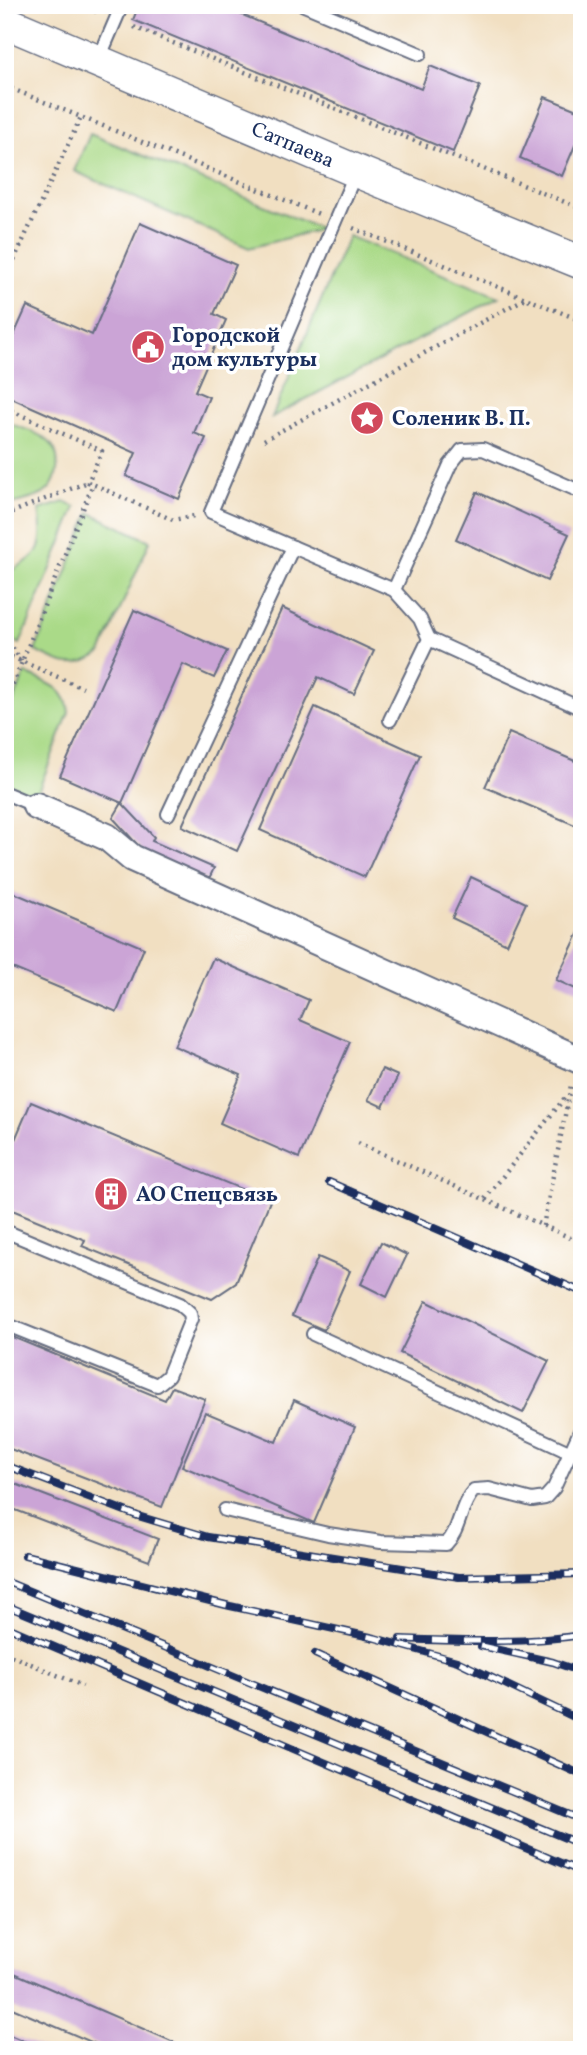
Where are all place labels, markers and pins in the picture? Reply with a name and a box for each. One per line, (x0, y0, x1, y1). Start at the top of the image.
place label: Городской дом культуры (172, 322, 317, 375)
public building icon: Городской дом культуры (129, 328, 167, 366)
place icon: Соленик В. П. (348, 399, 386, 437)
place label: Соленик В. П. (392, 405, 531, 434)
building icon: АО Спецсвязь (92, 1175, 130, 1213)
place label: АО Спецсвязь (136, 1181, 278, 1210)

